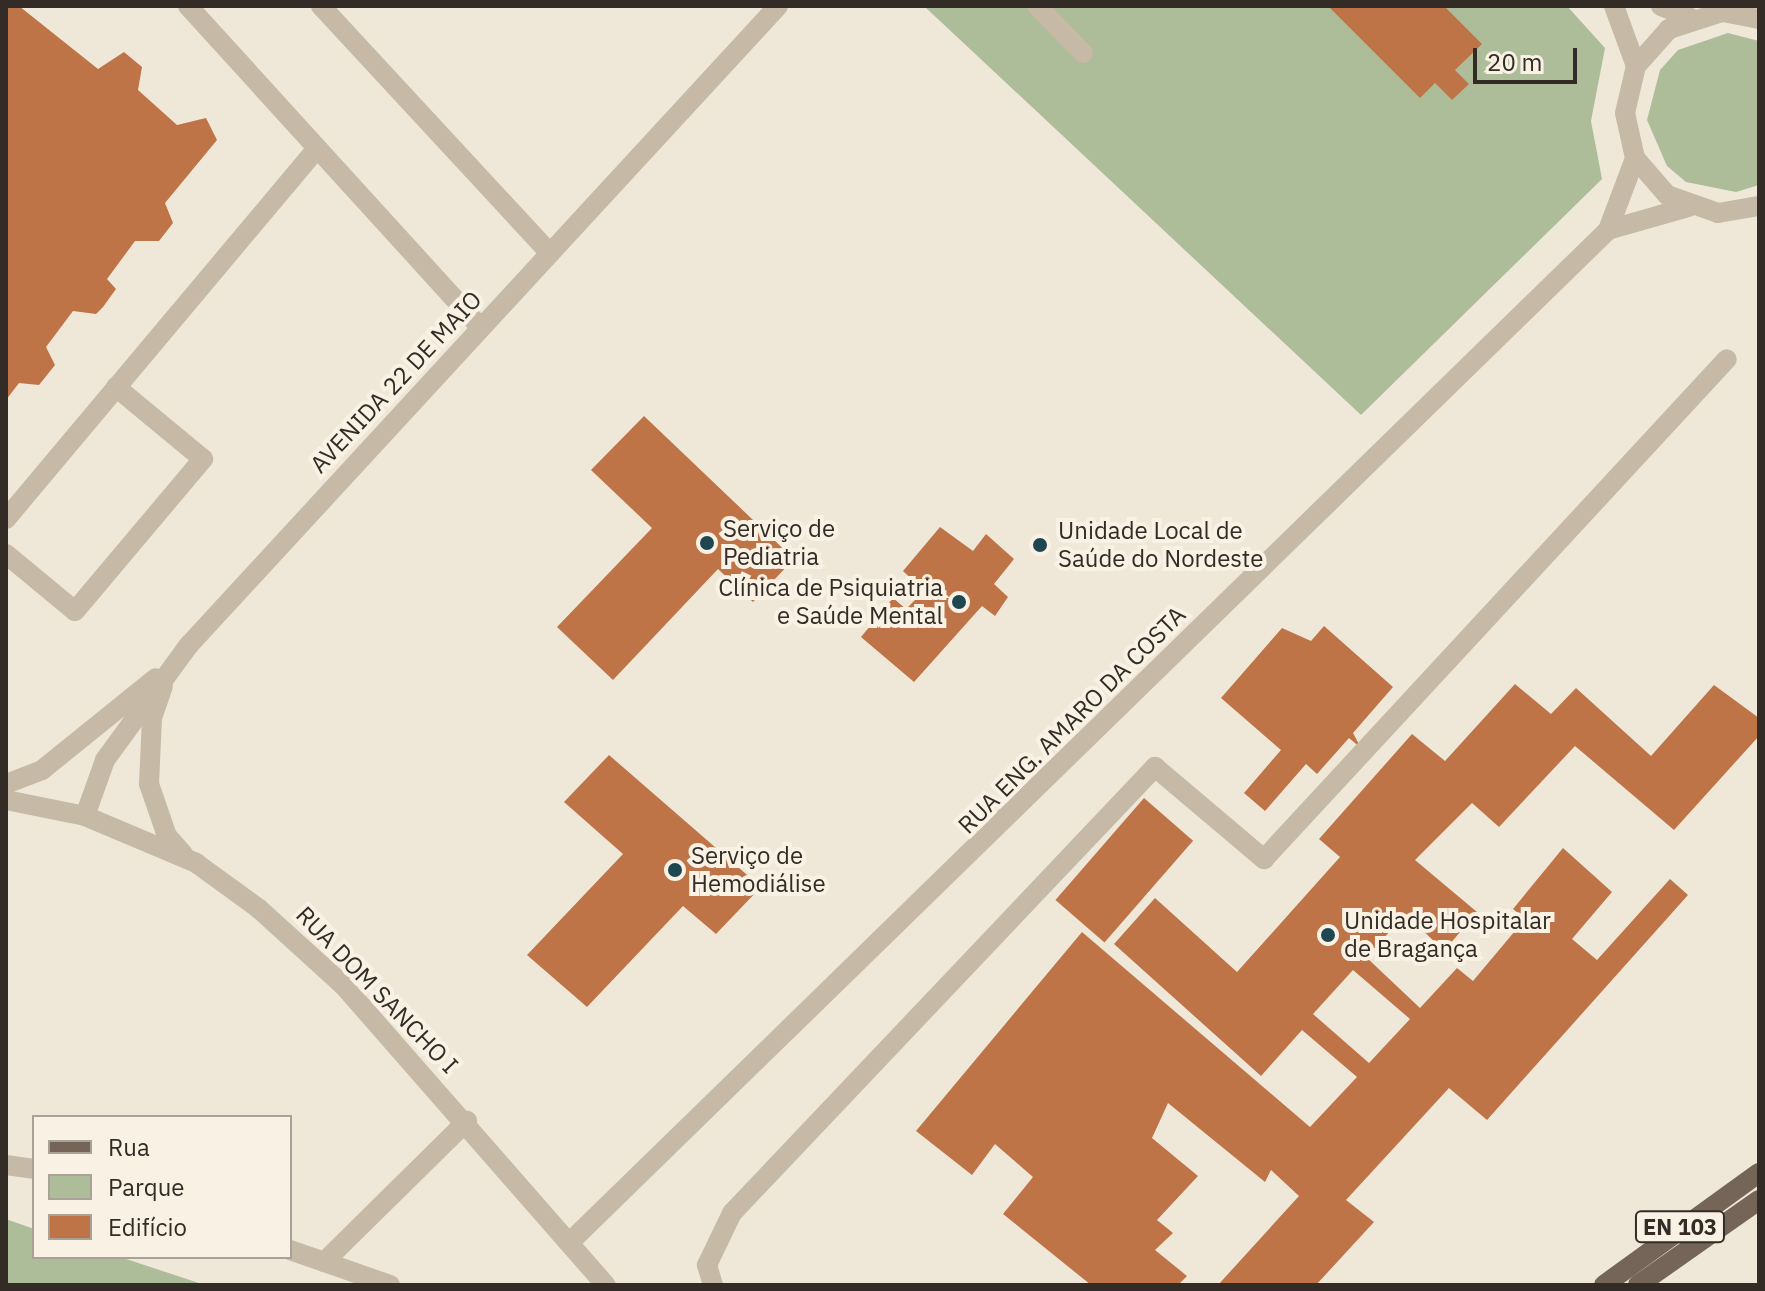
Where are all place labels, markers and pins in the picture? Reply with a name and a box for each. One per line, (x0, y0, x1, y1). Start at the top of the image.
place label: Serviço de Pediatria (723, 515, 835, 571)
place label: Unidade Local de Saúde do Nordeste (1058, 517, 1263, 573)
marker: Serviço de Pediatria (698, 534, 716, 552)
marker: Unidade Local de Saúde do Nordeste (1029, 534, 1051, 556)
place label: Clínica de Psiquiatria e Saúde Mental (718, 574, 943, 630)
marker: Clínica de Psiquiatria e Saúde Mental (950, 593, 968, 611)
place label: Serviço de Hemodiálise (691, 842, 826, 898)
marker: Serviço de Hemodiálise (666, 861, 684, 879)
place label: Unidade Hospitalar de Bragança (1344, 907, 1551, 963)
marker: Unidade Hospitalar de Bragança (1319, 926, 1337, 944)

